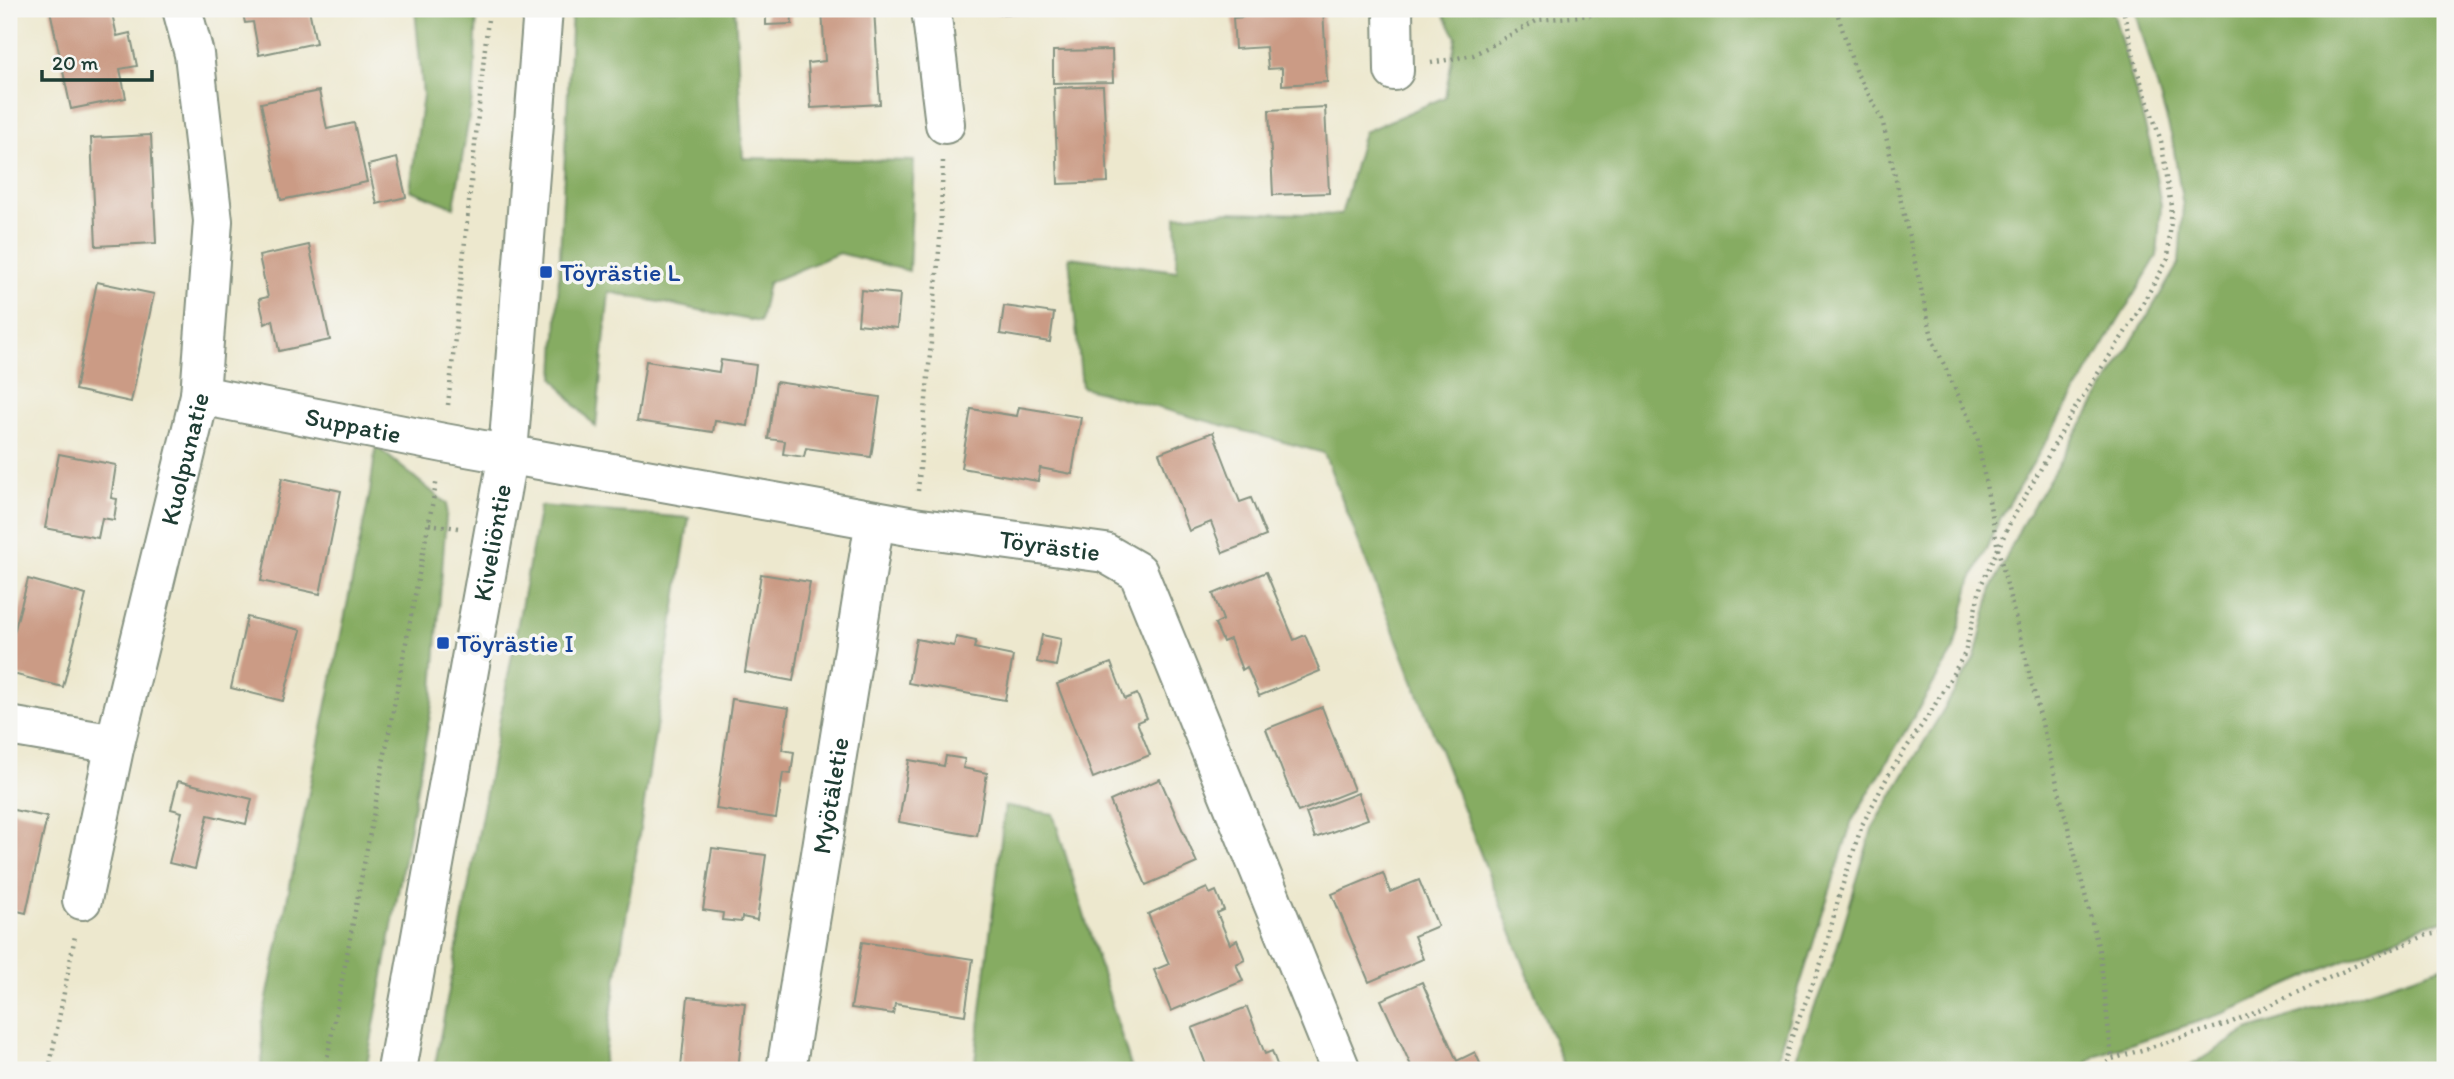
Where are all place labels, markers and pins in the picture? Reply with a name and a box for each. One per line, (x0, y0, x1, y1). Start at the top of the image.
place label: Töyrästie L (560, 256, 680, 288)
marker: Töyrästie L (538, 264, 554, 280)
place label: Töyrästie I (457, 627, 574, 659)
marker: Töyrästie I (435, 635, 451, 651)

